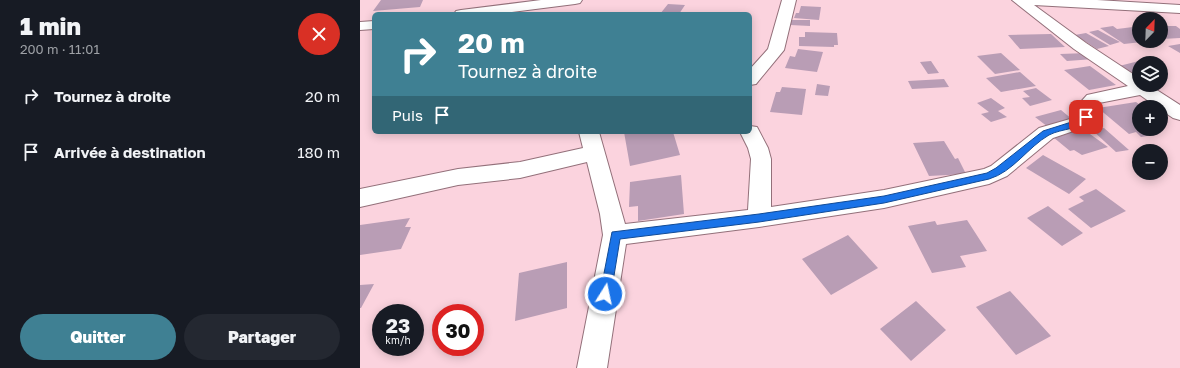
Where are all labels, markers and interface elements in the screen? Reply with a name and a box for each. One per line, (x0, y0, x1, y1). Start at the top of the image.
text: 1 min (20, 11, 81, 40)
north arrow (1132, 12, 1168, 48)
map controls (1132, 12, 1168, 180)
button: close (298, 13, 340, 55)
text: 20 m (458, 26, 525, 59)
icon: right (392, 28, 444, 80)
text: 200 m · 11:01 (20, 41, 100, 57)
button: layers (1132, 56, 1168, 92)
text: Tournez à droite (458, 60, 597, 82)
icon: right (20, 85, 42, 107)
text: Tournez à droite (54, 87, 171, 105)
text: 20 m (305, 87, 340, 105)
pin (1069, 100, 1103, 134)
button: + (1132, 100, 1168, 136)
icon: arrive (431, 104, 453, 126)
text: Puis (392, 106, 423, 124)
icon: arrive (1075, 106, 1097, 128)
icon: arrive (20, 141, 42, 163)
text: Arrivée à destination (54, 143, 206, 161)
text: 180 m (297, 143, 340, 161)
button: − (1132, 144, 1168, 180)
position arrow (584, 273, 626, 315)
speed limit sign: 30 (432, 304, 484, 356)
text: 23 (386, 313, 410, 337)
button: Quitter (20, 314, 176, 360)
button: Partager (184, 314, 340, 360)
text: km/h (385, 334, 411, 346)

